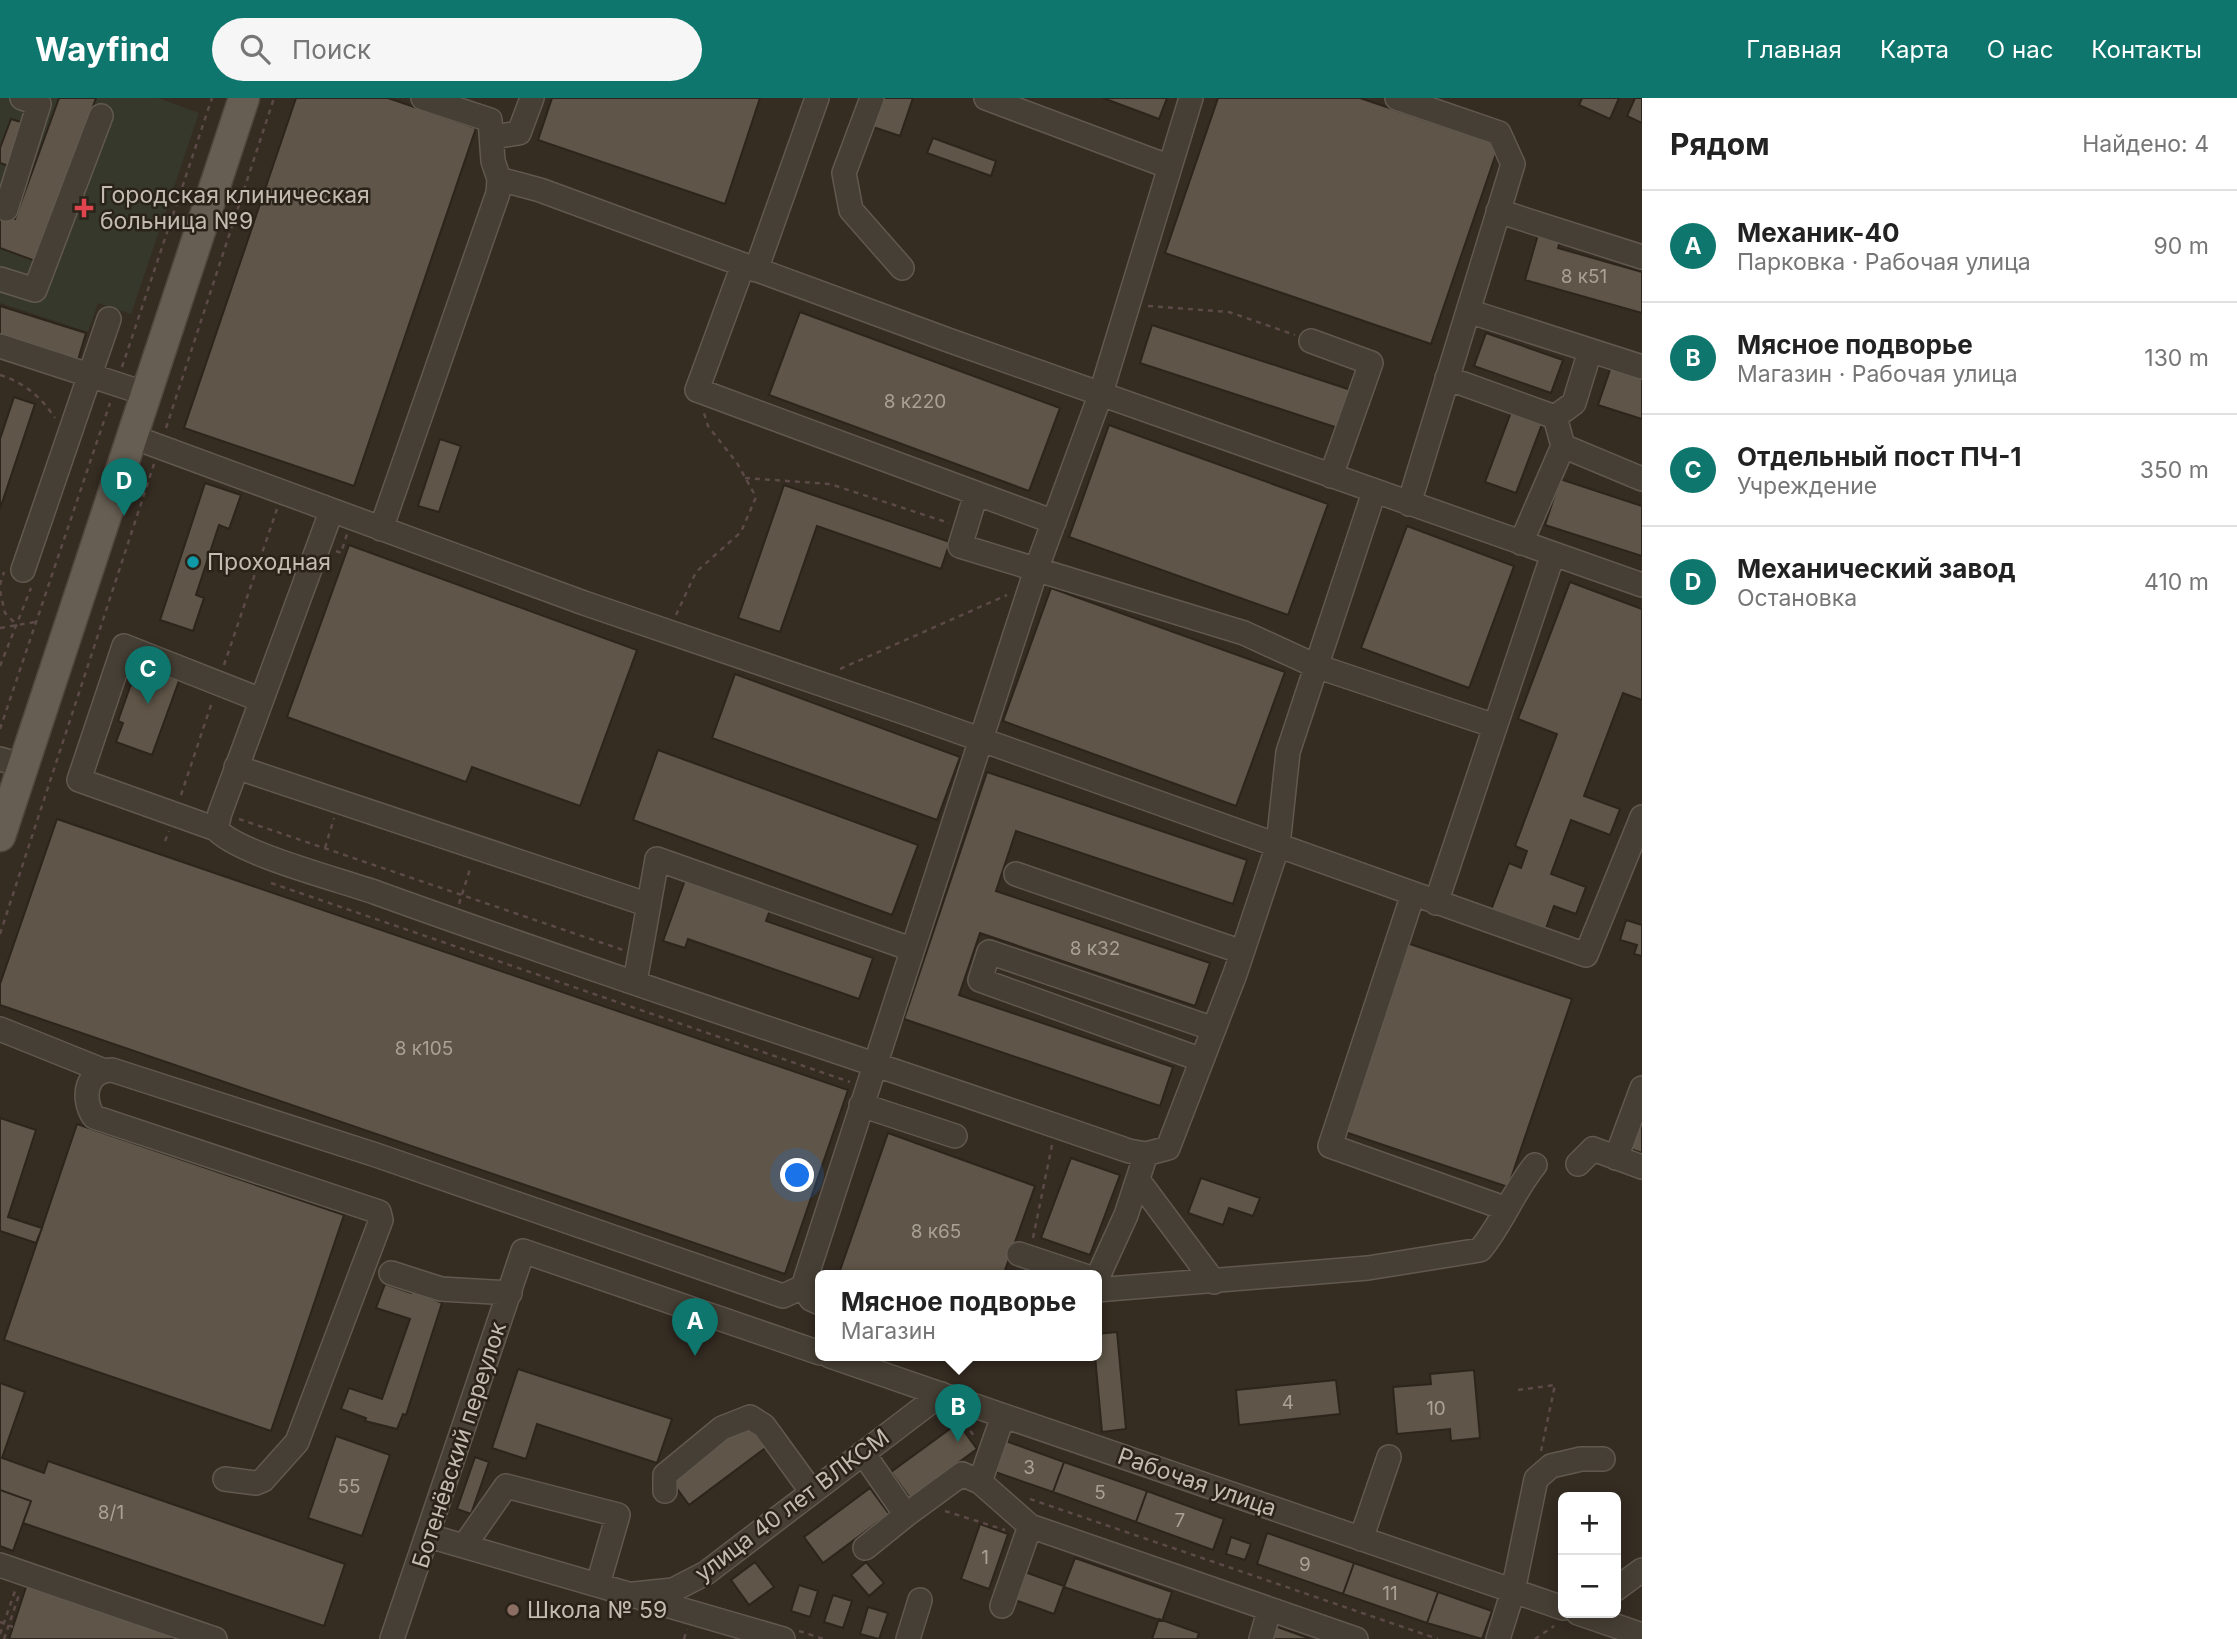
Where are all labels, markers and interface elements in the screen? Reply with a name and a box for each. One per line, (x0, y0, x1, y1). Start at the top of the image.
search box (212, 18, 702, 81)
text: Wayfind (35, 29, 170, 69)
icon: search (236, 30, 274, 68)
text: Поиск (292, 34, 371, 65)
text: Главная (1746, 35, 1842, 64)
text: Карта (1880, 35, 1949, 64)
text: О нас (1987, 35, 2053, 64)
text: Контакты (2091, 35, 2202, 64)
text: Рядом (1670, 126, 1770, 162)
text: Найдено: 4 (2082, 130, 2209, 158)
place label: Городская клиническая больница №9 (100, 181, 370, 235)
marker: Городская клиническая больница №9 (74, 198, 94, 218)
text: Механик-40 (1737, 217, 1900, 248)
text: A (1684, 232, 1702, 260)
text: 90 m (2154, 232, 2209, 260)
text: Парковка · Рабочая улица (1737, 248, 2031, 276)
house number: 8 к51 (1561, 265, 1607, 288)
text: Мясное подворье (1737, 329, 1973, 360)
text: B (1685, 344, 1701, 372)
text: 130 m (2144, 344, 2209, 372)
text: Магазин · Рабочая улица (1737, 360, 2018, 388)
house number: 8 к220 (884, 390, 946, 413)
text: Отдельный пост ПЧ-1 (1737, 441, 2022, 472)
text: C (1684, 456, 1702, 484)
text: 350 m (2140, 456, 2209, 484)
pin: D (101, 458, 147, 516)
text: Учреждение (1737, 472, 1877, 500)
place label: Проходная (207, 548, 331, 576)
text: Механический завод (1737, 553, 2016, 584)
marker: Проходная (185, 554, 201, 570)
text: D (1685, 568, 1701, 596)
text: 410 m (2144, 568, 2209, 596)
text: Остановка (1737, 584, 1857, 612)
pin: C (125, 646, 171, 704)
house number: 8 к32 (1070, 937, 1120, 960)
house number: 8 к105 (395, 1037, 453, 1060)
your location (780, 1158, 814, 1192)
house number: 8 к65 (911, 1220, 961, 1243)
popup (815, 1270, 1102, 1361)
text: Мясное подворье (841, 1286, 1076, 1317)
pin: A (672, 1298, 718, 1356)
text: Магазин (841, 1317, 936, 1345)
street label: Ботенёвский переулок (406, 1318, 512, 1572)
pin: B (935, 1384, 981, 1442)
house number: 4 (1282, 1391, 1294, 1414)
house number: 10 (1426, 1397, 1446, 1420)
street label: улица 40 лет ВЛКСМ (689, 1423, 895, 1587)
street label: Рабочая улица (1114, 1442, 1280, 1522)
house number: 3 (1023, 1456, 1035, 1479)
house number: 55 (337, 1475, 361, 1498)
house number: 5 (1094, 1481, 1106, 1504)
map controls (1558, 1492, 1621, 1618)
button: + (1558, 1492, 1621, 1555)
house number: 8/1 (98, 1501, 124, 1524)
house number: 7 (1175, 1509, 1185, 1532)
house number: 1 (981, 1546, 989, 1569)
house number: 9 (1299, 1553, 1311, 1576)
button: − (1558, 1555, 1621, 1618)
house number: 11 (1382, 1582, 1398, 1605)
place label: Школа № 59 (527, 1596, 667, 1624)
marker: Школа № 59 (505, 1602, 521, 1618)

